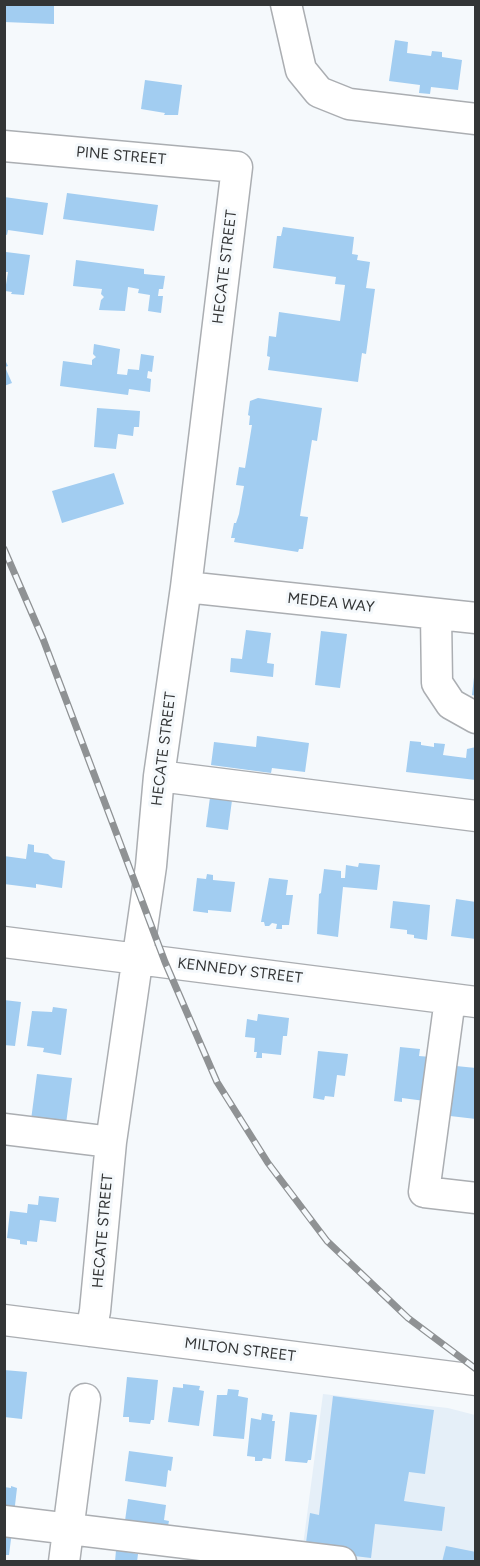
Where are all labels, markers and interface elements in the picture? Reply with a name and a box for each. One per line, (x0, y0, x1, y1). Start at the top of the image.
street label: PINE STREET (75, 143, 167, 169)
street label: HECATE STREET (209, 209, 241, 325)
street label: MEDEA WAY (287, 589, 375, 617)
street label: HECATE STREET (148, 691, 180, 807)
street label: KENNEDY STREET (176, 954, 304, 988)
street label: HECATE STREET (89, 1173, 117, 1289)
street label: MILTON STREET (184, 1334, 296, 1366)

